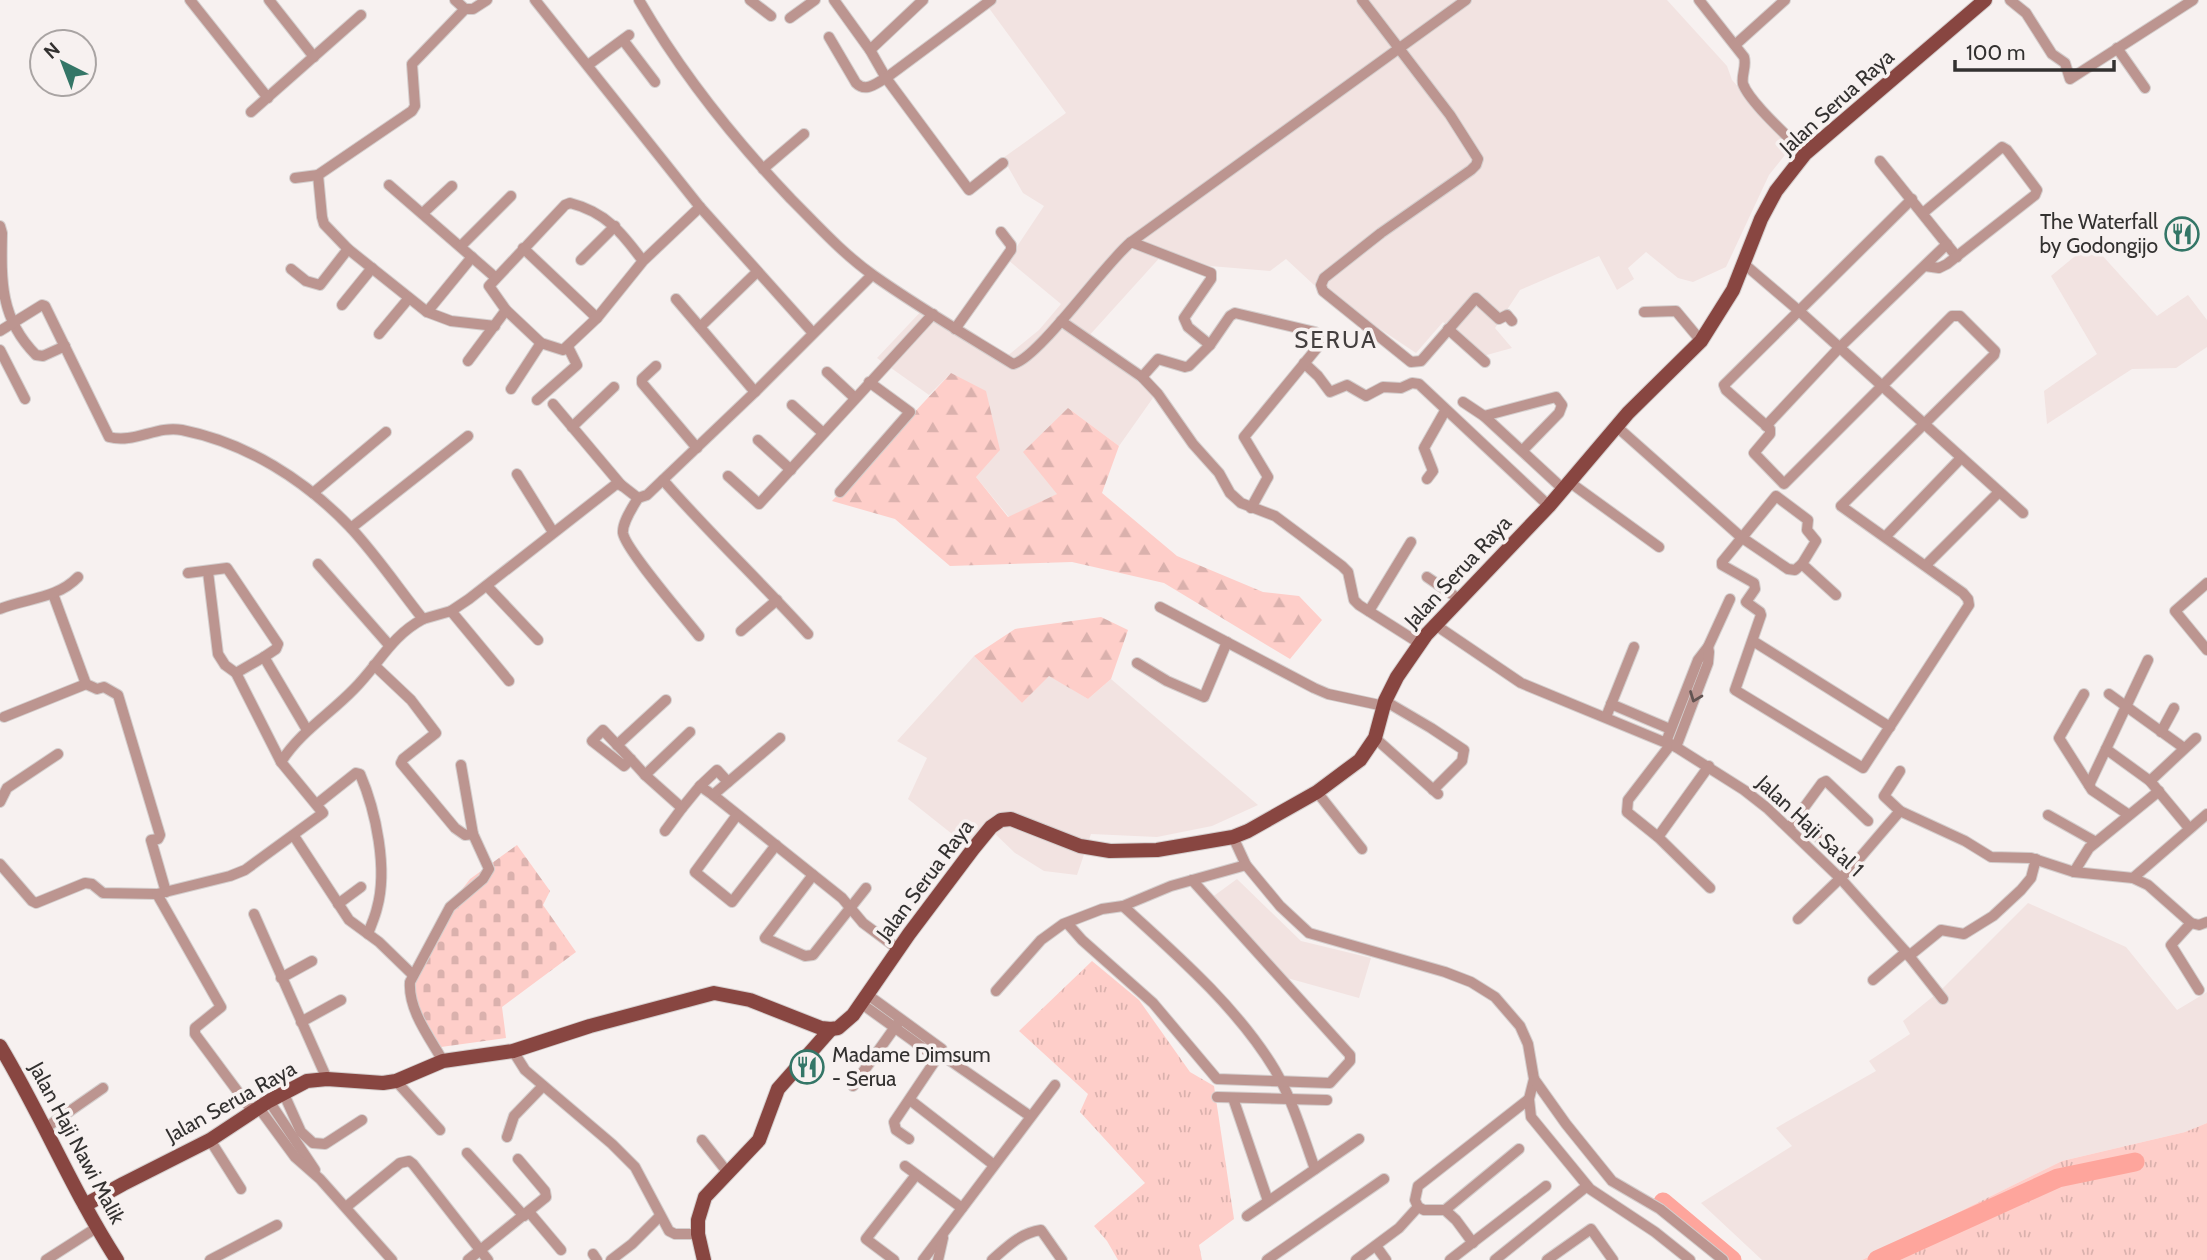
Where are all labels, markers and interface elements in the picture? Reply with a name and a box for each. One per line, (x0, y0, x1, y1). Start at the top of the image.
north arrow (28, 28, 98, 98)
scale bar (1955, 28, 2114, 72)
text: N (39, 38, 65, 64)
text: 100 m (1966, 40, 2025, 65)
street label: Jalan Serua Raya (1774, 44, 1899, 160)
place label: The Waterfall by Godongijo (2039, 209, 2158, 259)
restaurant icon: The Waterfall by Godongijo (2163, 215, 2201, 253)
district label: SERUA (1294, 325, 1378, 354)
street label: Jalan Serua Raya (1398, 510, 1516, 634)
one-way arrow (1689, 691, 1703, 703)
street label: Jalan Haji Sa'al 1 (1750, 769, 1869, 882)
street label: Jalan Serua Raya (870, 814, 978, 946)
place label: Madame Dimsum - Serua (832, 1042, 991, 1091)
restaurant icon: Madame Dimsum - Serua (788, 1048, 826, 1086)
street label: Jalan Serua Raya (160, 1055, 300, 1148)
street label: Jalan Haji Nawi Malik (23, 1057, 131, 1229)

